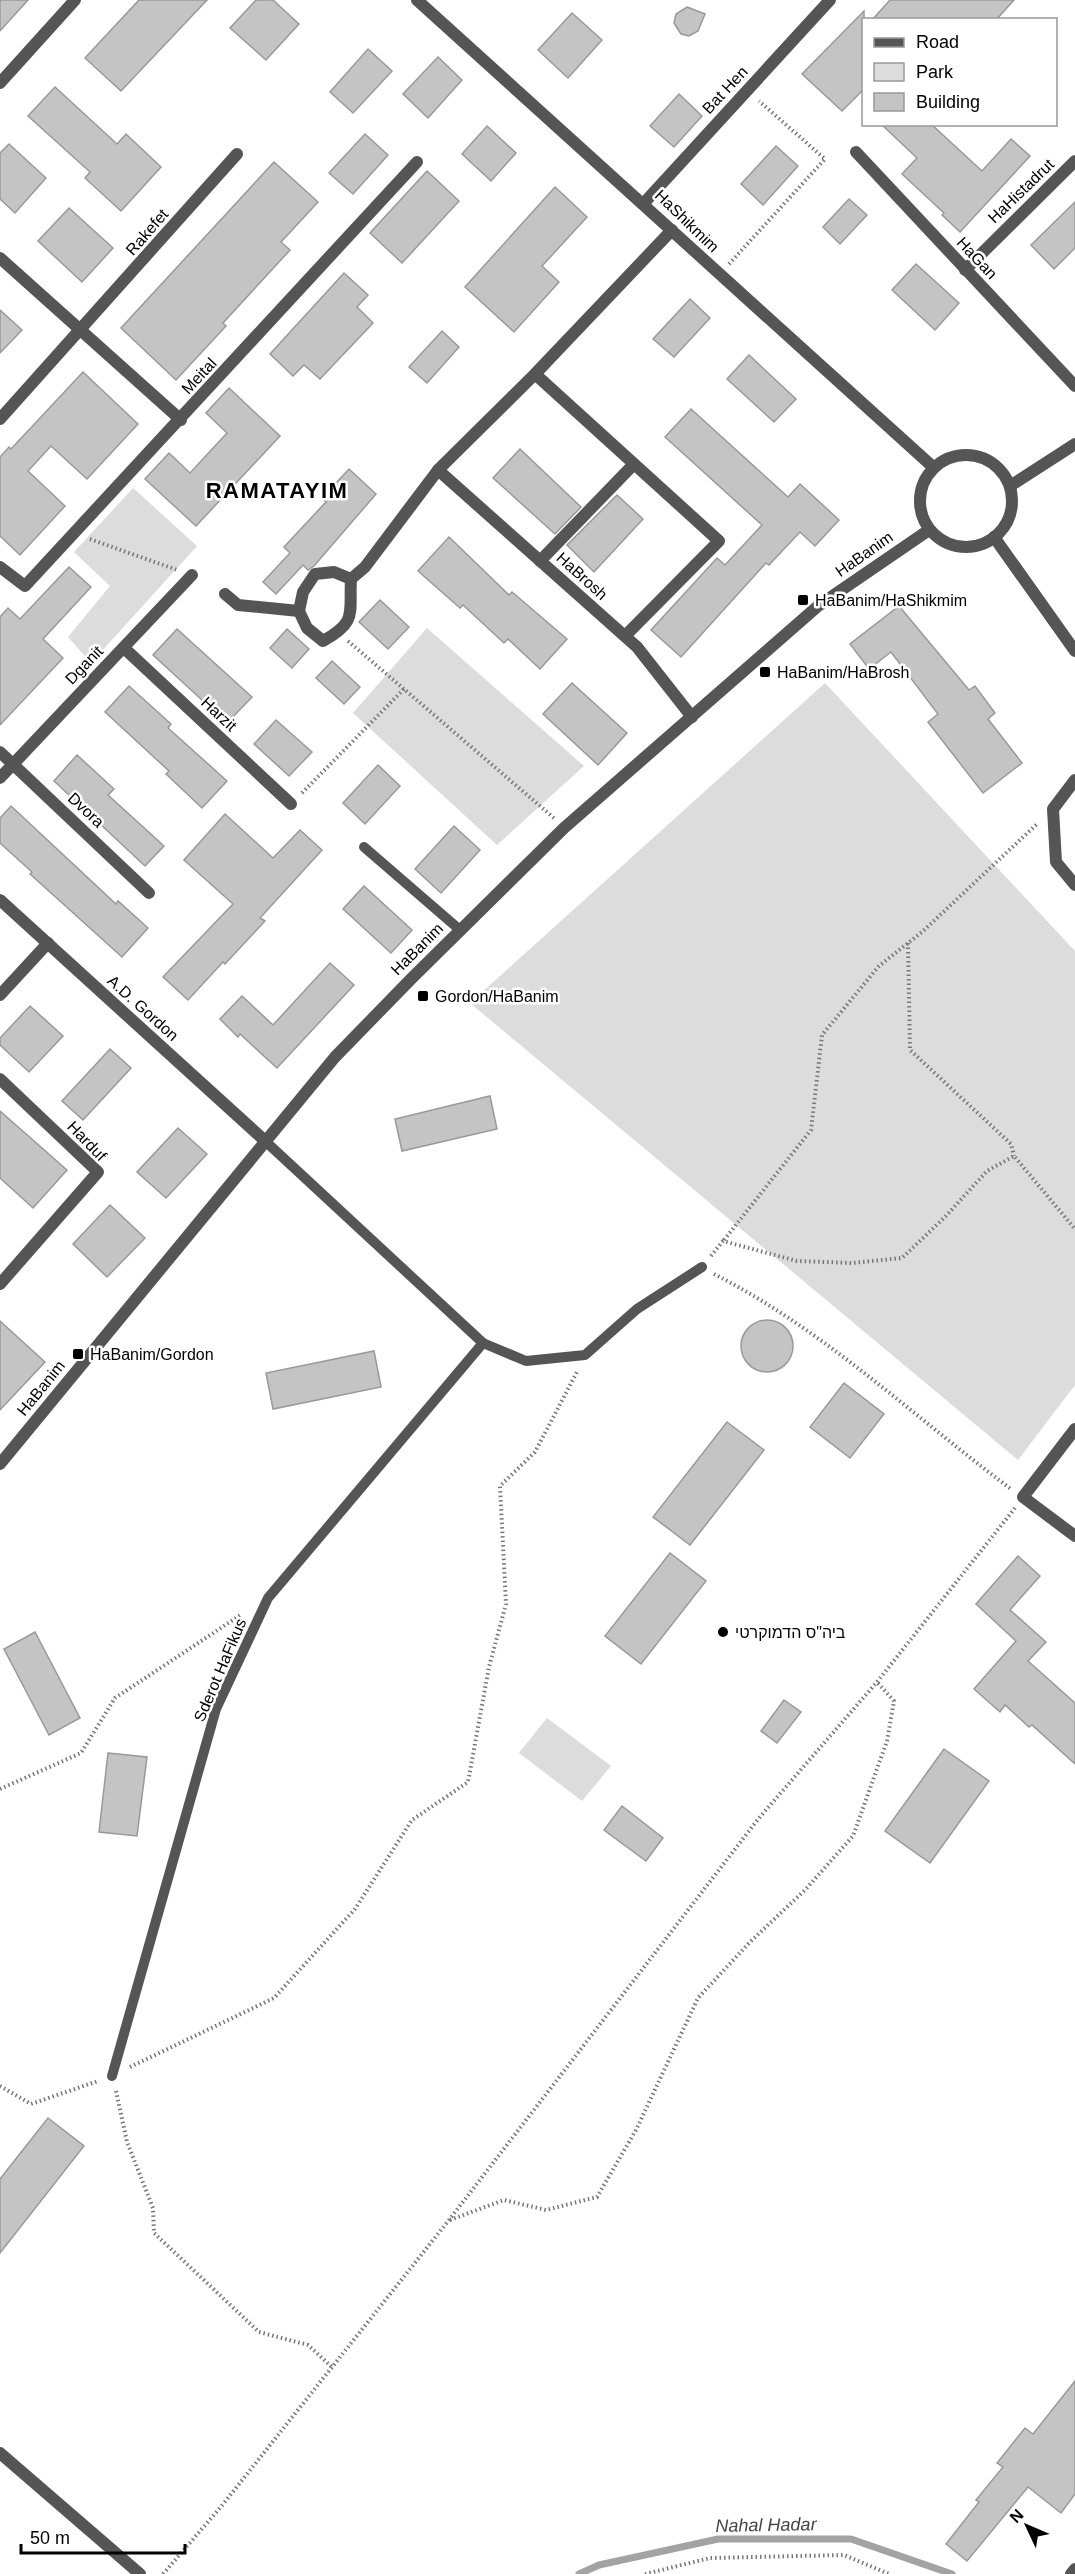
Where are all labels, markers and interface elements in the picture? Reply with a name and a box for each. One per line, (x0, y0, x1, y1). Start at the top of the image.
legend (862, 18, 1057, 126)
text: Road (916, 32, 959, 52)
text: Park (916, 62, 954, 82)
street label: Bat Hen (699, 63, 751, 117)
text: Building (916, 92, 980, 112)
street label: HaHistadrut (985, 155, 1058, 226)
street label: HaShikmim (652, 186, 722, 256)
street label: Rakefet (122, 205, 172, 258)
street label: HaGan (953, 234, 1001, 282)
street label: Meital (178, 355, 220, 397)
district label: RAMATAYIM (206, 478, 348, 503)
street label: HaBanim (832, 528, 896, 580)
street label: HaBrosh (553, 549, 611, 603)
place label: HaBanim/HaShikmim (815, 592, 967, 609)
marker: HaBanim/HaShikmim (796, 593, 810, 607)
street label: Dganit (62, 642, 107, 688)
place label: HaBanim/HaBrosh (777, 664, 910, 681)
marker: HaBanim/HaBrosh (758, 665, 772, 679)
street label: Harzit (198, 694, 240, 735)
street label: Dvora (65, 789, 107, 831)
street label: HaBanim (388, 920, 446, 978)
street label: A.D. Gordon (104, 972, 182, 1044)
place label: Gordon/HaBanim (435, 988, 559, 1005)
marker: Gordon/HaBanim (416, 989, 430, 1003)
street label: Harduf (64, 1118, 110, 1165)
place label: HaBanim/Gordon (90, 1346, 214, 1363)
marker: HaBanim/Gordon (71, 1347, 85, 1361)
street label: HaBanim (14, 1357, 68, 1419)
street label: Sderot HaFikus (191, 1616, 249, 1724)
place label: ביה"ס הדמוקרטי (735, 1624, 846, 1641)
marker: ביה"ס הדמוקרטי (716, 1625, 730, 1639)
north arrow (997, 2496, 1057, 2556)
text: N (1006, 2506, 1027, 2526)
water label: Nahal Hadar (715, 2514, 818, 2536)
scale bar (21, 2517, 184, 2555)
text: 50 m (30, 2528, 70, 2548)

